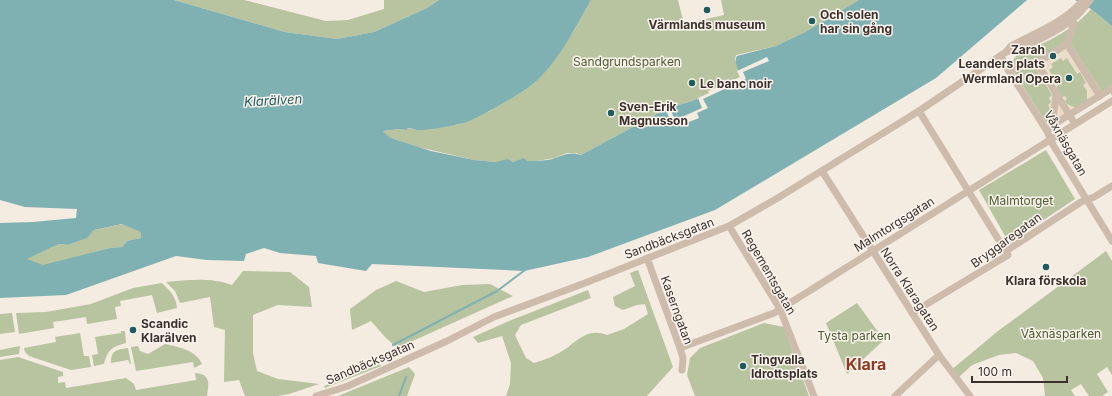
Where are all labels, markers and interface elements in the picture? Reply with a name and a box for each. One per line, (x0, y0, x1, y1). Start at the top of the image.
marker: Värmlands museum (702, 5, 712, 15)
place label: Och solen har sin gång (820, 7, 892, 36)
marker: Och solen har sin gång (807, 16, 817, 26)
place label: Värmlands museum (649, 17, 766, 32)
place label: Zarah Leanders plats (959, 42, 1045, 71)
marker: Zarah Leanders plats (1048, 51, 1058, 61)
park label: Sandgrundsparken (573, 54, 681, 69)
place label: Wermland Opera (962, 71, 1061, 86)
marker: Wermland Opera (1064, 73, 1074, 83)
place label: Le banc noir (700, 76, 772, 91)
marker: Le banc noir (687, 78, 697, 88)
water label: Klarälven (244, 90, 303, 110)
place label: Sven-Erik Magnusson (619, 99, 688, 128)
marker: Sven-Erik Magnusson (606, 108, 616, 118)
street label: Våxnäsgatan (1041, 108, 1091, 178)
street label: Malmtorgsgatan (851, 193, 937, 255)
park label: Malmtorget (989, 193, 1053, 208)
street label: Bryggaregatan (968, 209, 1044, 271)
street label: Sandbäcksgatan (622, 214, 716, 262)
street label: Regementsgatan (739, 227, 799, 317)
street label: Norra Klaragatan (877, 244, 943, 334)
marker: Klara förskola (1041, 262, 1051, 272)
place label: Klara förskola (1005, 273, 1087, 288)
street label: Kaserngatan (658, 274, 696, 346)
place label: Scandic Klarälven (141, 316, 197, 345)
marker: Scandic Klarälven (128, 325, 138, 335)
park label: Våxnäsparken (1021, 326, 1101, 341)
park label: Tysta parken (817, 328, 891, 343)
street label: Sandbäcksgatan (323, 337, 417, 387)
place label: Tingvalla Idrottsplats (751, 352, 818, 381)
district label: Klara (846, 354, 886, 374)
scale bar (972, 358, 1067, 384)
marker: Tingvalla Idrottsplats (738, 361, 748, 371)
text: 100 m (978, 364, 1012, 379)

